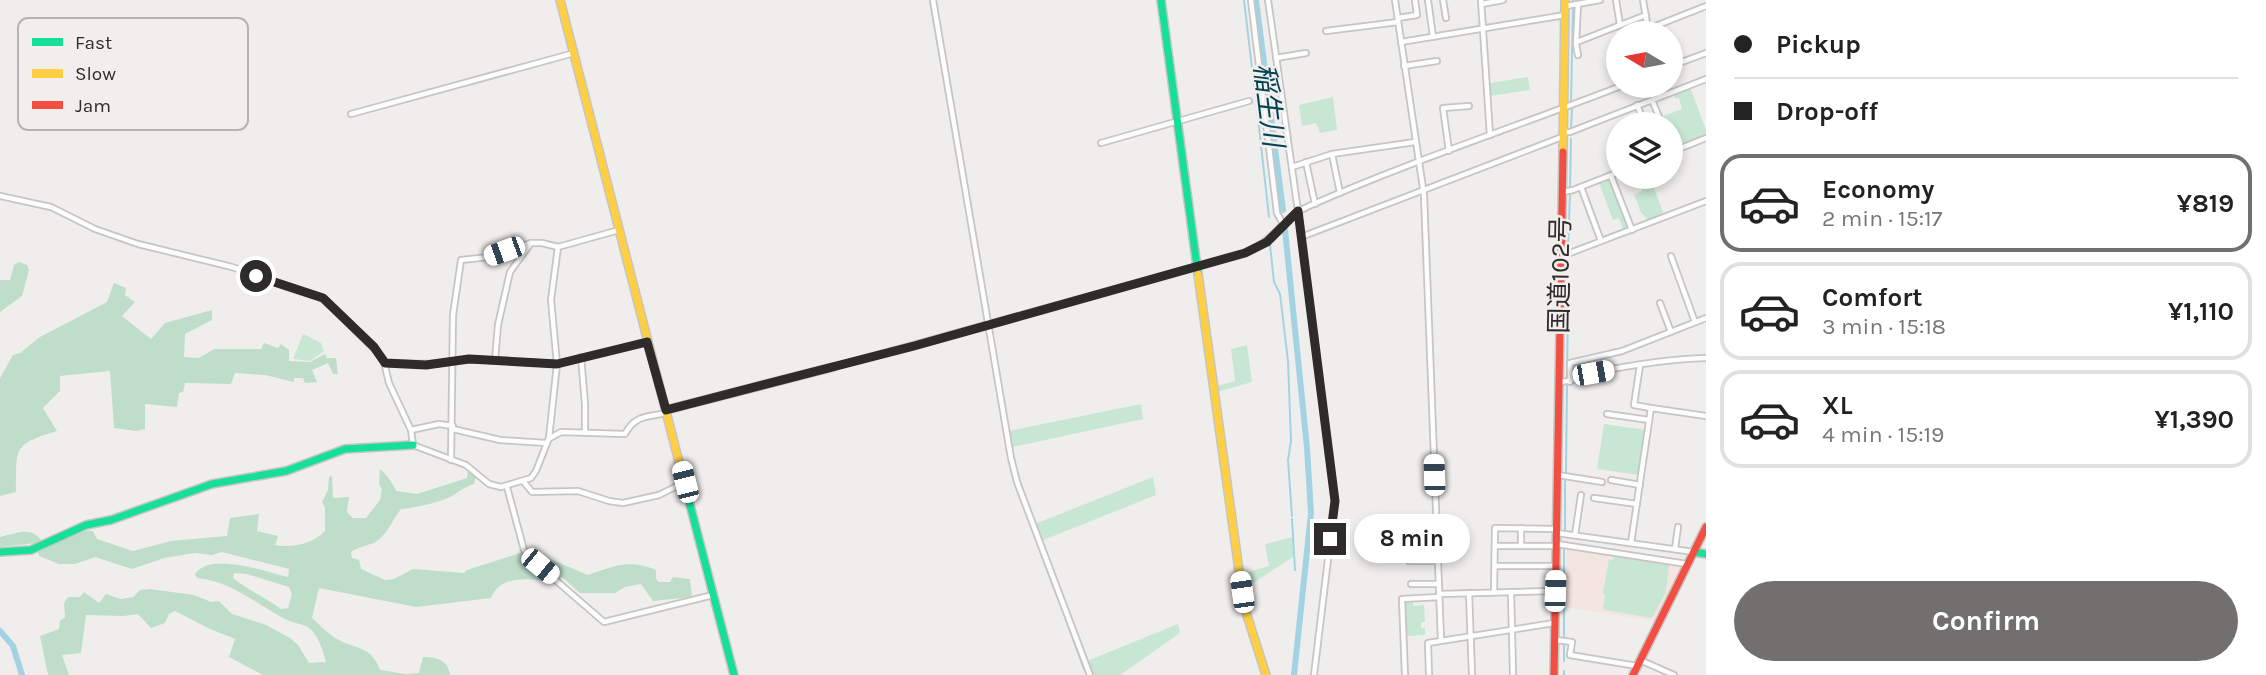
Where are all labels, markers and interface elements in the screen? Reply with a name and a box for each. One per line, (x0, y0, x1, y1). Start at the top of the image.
legend (18, 18, 248, 130)
north arrow (1606, 21, 1684, 98)
map controls (1606, 21, 1683, 189)
text: Pickup (1776, 29, 1861, 60)
text: Fast (75, 32, 112, 54)
water label: 稲生川 (1248, 61, 1291, 152)
text: Slow (75, 63, 116, 85)
text: Jam (75, 95, 111, 117)
text: Drop-off (1776, 96, 1878, 127)
button: layers (1606, 112, 1683, 189)
icon: car (1738, 172, 1801, 235)
text: Economy (1822, 174, 1934, 205)
text: ¥819 (2177, 188, 2234, 219)
text: 2 min · 15:17 (1822, 205, 1942, 232)
street label: 国道102号 (1543, 216, 1577, 334)
car (481, 234, 528, 268)
route start (240, 260, 272, 292)
icon: car (1738, 280, 1801, 343)
text: Comfort (1822, 282, 1923, 313)
text: ¥1,110 (2168, 296, 2234, 327)
text: 3 min · 15:18 (1822, 313, 1946, 340)
car (1571, 359, 1616, 387)
icon: car (1738, 388, 1801, 451)
text: XL (1822, 390, 1853, 421)
text: ¥1,390 (2154, 404, 2234, 435)
text: 4 min · 15:19 (1822, 421, 1944, 448)
car (1423, 454, 1446, 496)
car (670, 459, 701, 505)
callout: 8 min (1354, 514, 1470, 564)
route end (1314, 523, 1346, 555)
text: 8 min (1380, 525, 1444, 552)
car (518, 545, 563, 587)
car (1229, 570, 1256, 614)
car (1544, 570, 1567, 612)
button: Confirm (1734, 581, 2238, 661)

